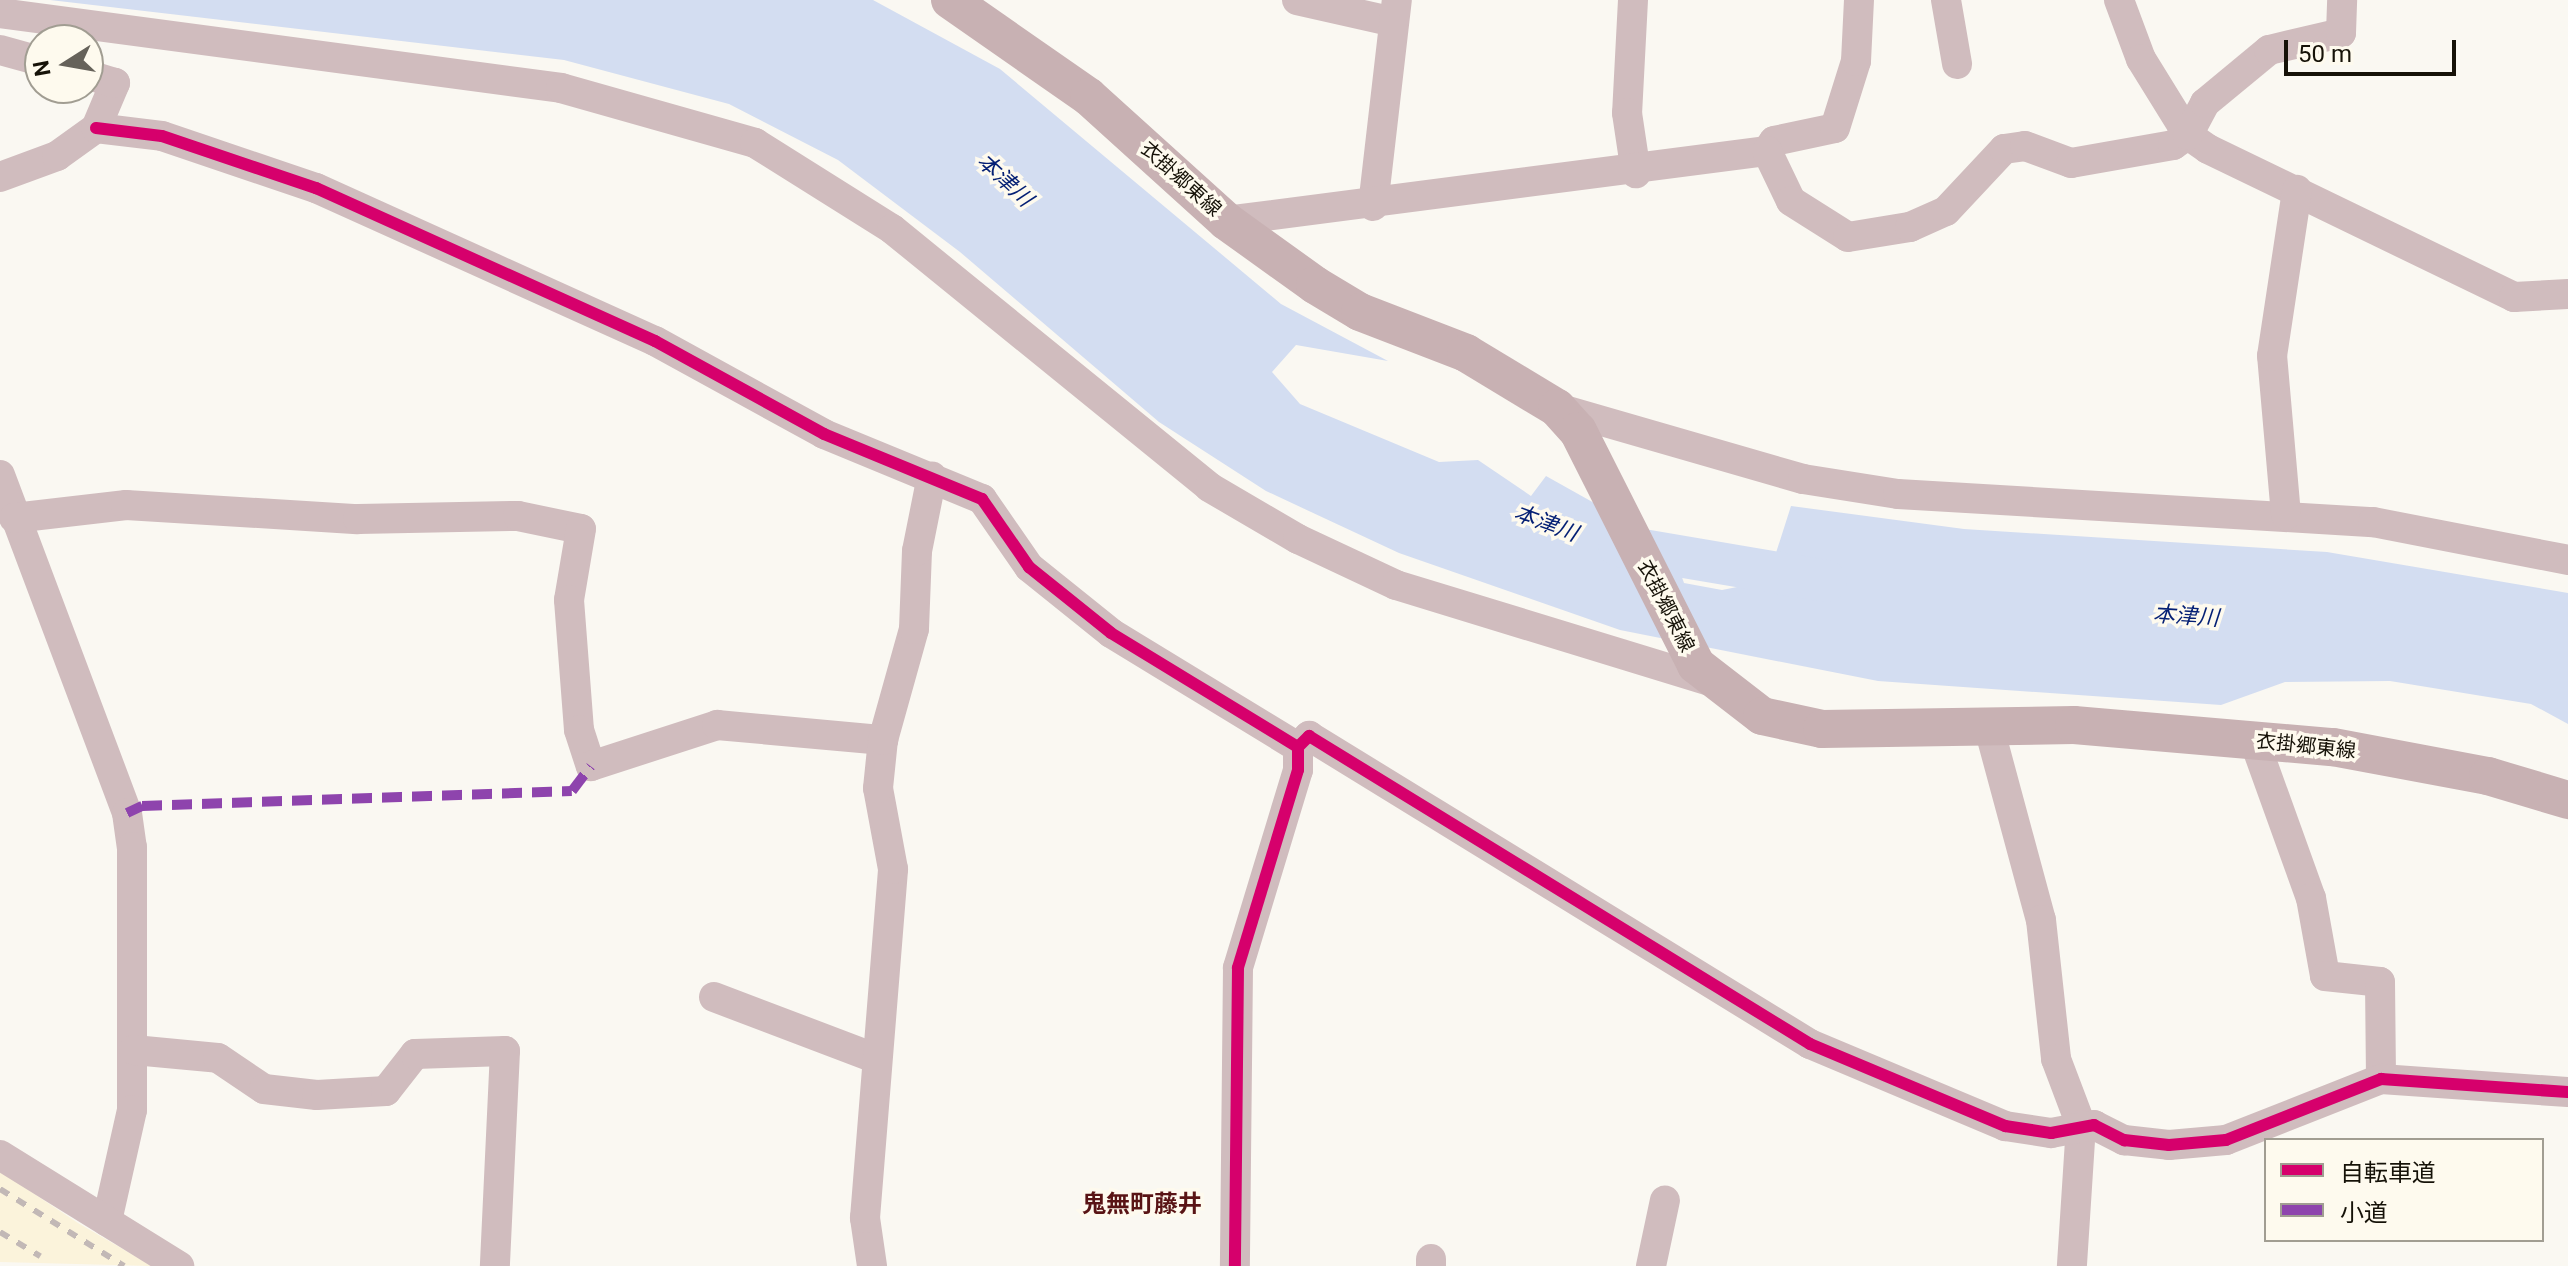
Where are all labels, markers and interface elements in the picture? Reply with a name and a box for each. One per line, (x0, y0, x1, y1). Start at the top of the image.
north arrow (24, 24, 104, 104)
scale bar (2288, 24, 2460, 74)
text: 50 m (2298, 40, 2352, 68)
text: N (28, 58, 56, 78)
street label: 衣掛郷東線 (1136, 137, 1226, 221)
water label: 本津川 (972, 148, 1038, 212)
water label: 本津川 (1510, 499, 1582, 547)
street label: 衣掛郷東線 (1633, 556, 1699, 656)
water label: 本津川 (2152, 601, 2220, 631)
street label: 衣掛郷東線 (2255, 729, 2357, 763)
legend (2264, 1138, 2544, 1242)
text: 自転車道 (2340, 1159, 2436, 1187)
district label: 鬼無町藤井 (1082, 1191, 1202, 1219)
text: 小道 (2340, 1199, 2388, 1227)

